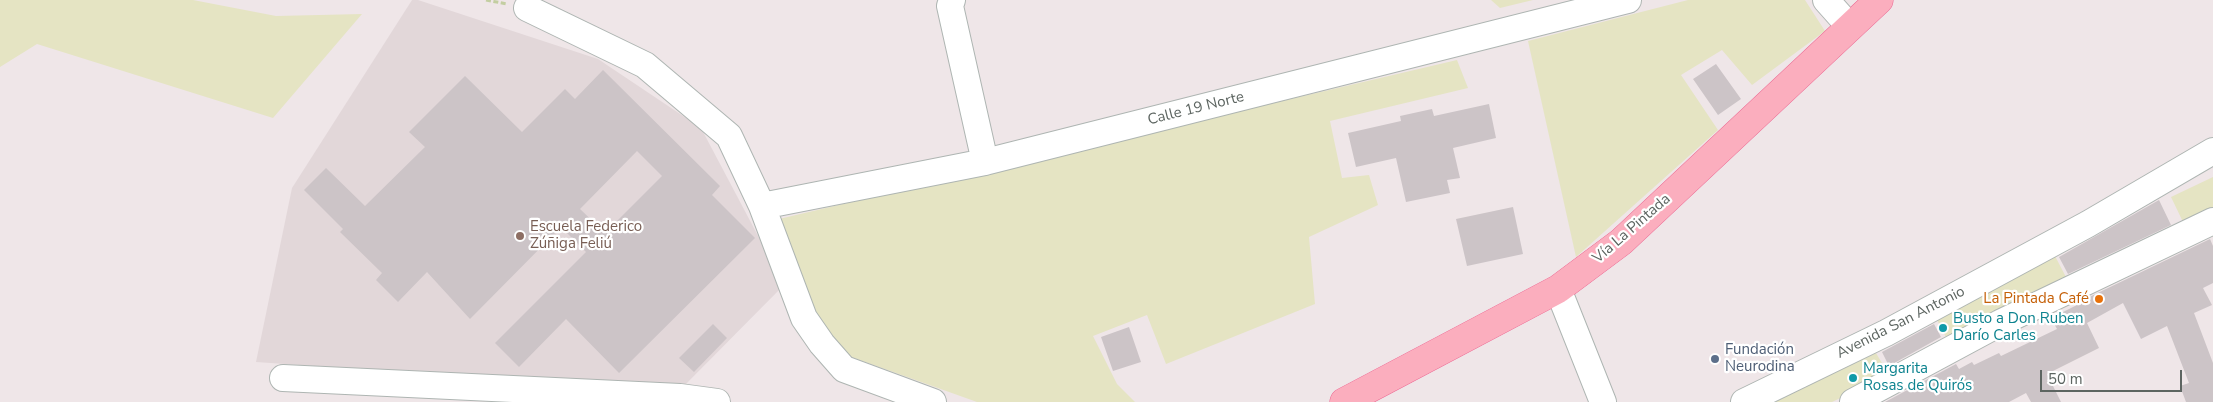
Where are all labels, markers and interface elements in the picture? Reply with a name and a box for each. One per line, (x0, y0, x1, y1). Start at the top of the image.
street label: Calle 19 Norte (1146, 88, 1246, 130)
street label: Vía La Pintada (1590, 190, 1674, 268)
place label: Escuela Federico Zúñiga Feliú (530, 218, 642, 253)
marker: Escuela Federico Zúñiga Feliú (514, 230, 526, 242)
street label: Avenida San Antonio (1834, 283, 1968, 363)
place label: La Pintada Café (1983, 290, 2089, 308)
marker: La Pintada Café (2093, 293, 2105, 305)
place label: Busto a Don Ruben Darío Carles (1953, 310, 2083, 345)
marker: Busto a Don Ruben Darío Carles (1937, 322, 1949, 334)
place label: Fundación Neurodina (1725, 341, 1795, 376)
marker: Fundación Neurodina (1709, 353, 1721, 365)
place label: Margarita Rosas de Quirós (1863, 360, 1972, 395)
scale bar (2043, 360, 2186, 392)
text: 50 m (2048, 369, 2083, 389)
marker: Margarita Rosas de Quirós (1847, 372, 1859, 384)

